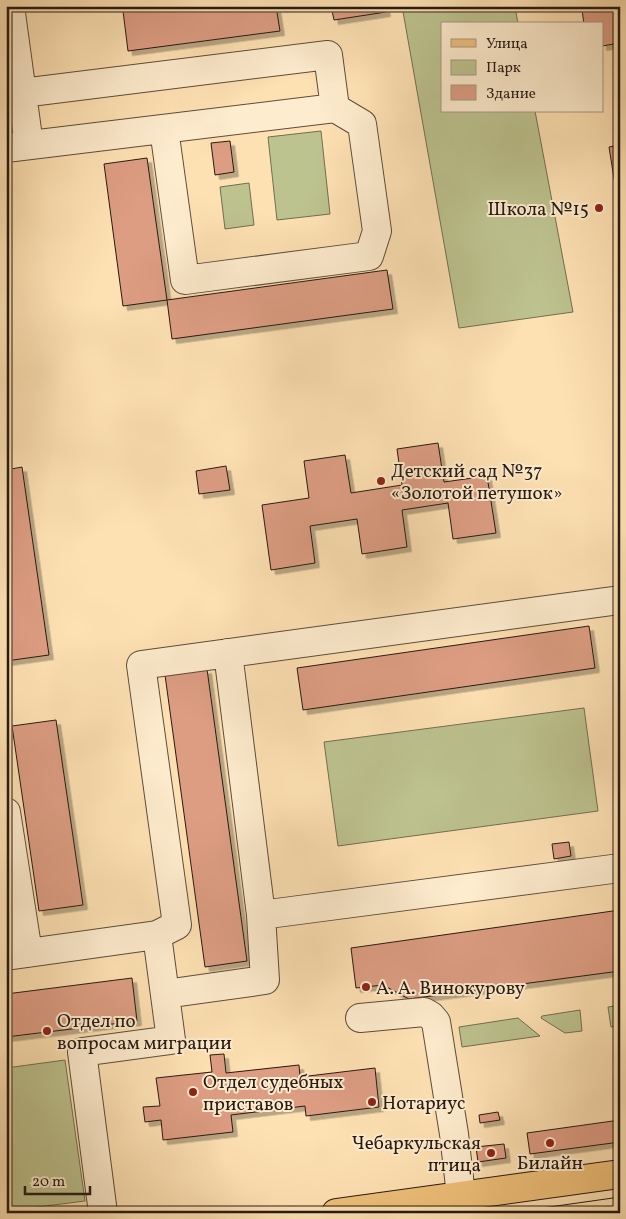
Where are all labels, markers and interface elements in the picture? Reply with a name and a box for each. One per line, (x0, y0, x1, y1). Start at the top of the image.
legend (441, 22, 604, 112)
text: Улица (486, 34, 528, 55)
text: Парк (486, 58, 521, 79)
text: Здание (486, 84, 536, 105)
place label: Школа №15 (488, 197, 589, 223)
marker: Школа №15 (593, 202, 605, 214)
place label: Детский сад №37 «Золотой петушок» (391, 459, 563, 507)
marker: Детский сад №37 «Золотой петушок» (375, 475, 387, 487)
place label: А. А. Винокурову (376, 976, 525, 1002)
marker: А. А. Винокурову (360, 981, 372, 993)
place label: Отдел по вопросам миграции (57, 1009, 232, 1057)
marker: Отдел по вопросам миграции (41, 1025, 53, 1037)
place label: Отдел судебных приставов (203, 1070, 343, 1118)
marker: Отдел судебных приставов (187, 1086, 199, 1098)
place label: Нотариус (382, 1091, 466, 1117)
marker: Нотариус (366, 1096, 378, 1108)
place label: Чебаркульская птица (352, 1131, 481, 1179)
marker: Билайн (544, 1137, 556, 1149)
marker: Чебаркульская птица (485, 1147, 497, 1159)
place label: Билайн (517, 1151, 583, 1177)
scale bar (25, 1164, 90, 1196)
text: 20 m (32, 1172, 65, 1193)

